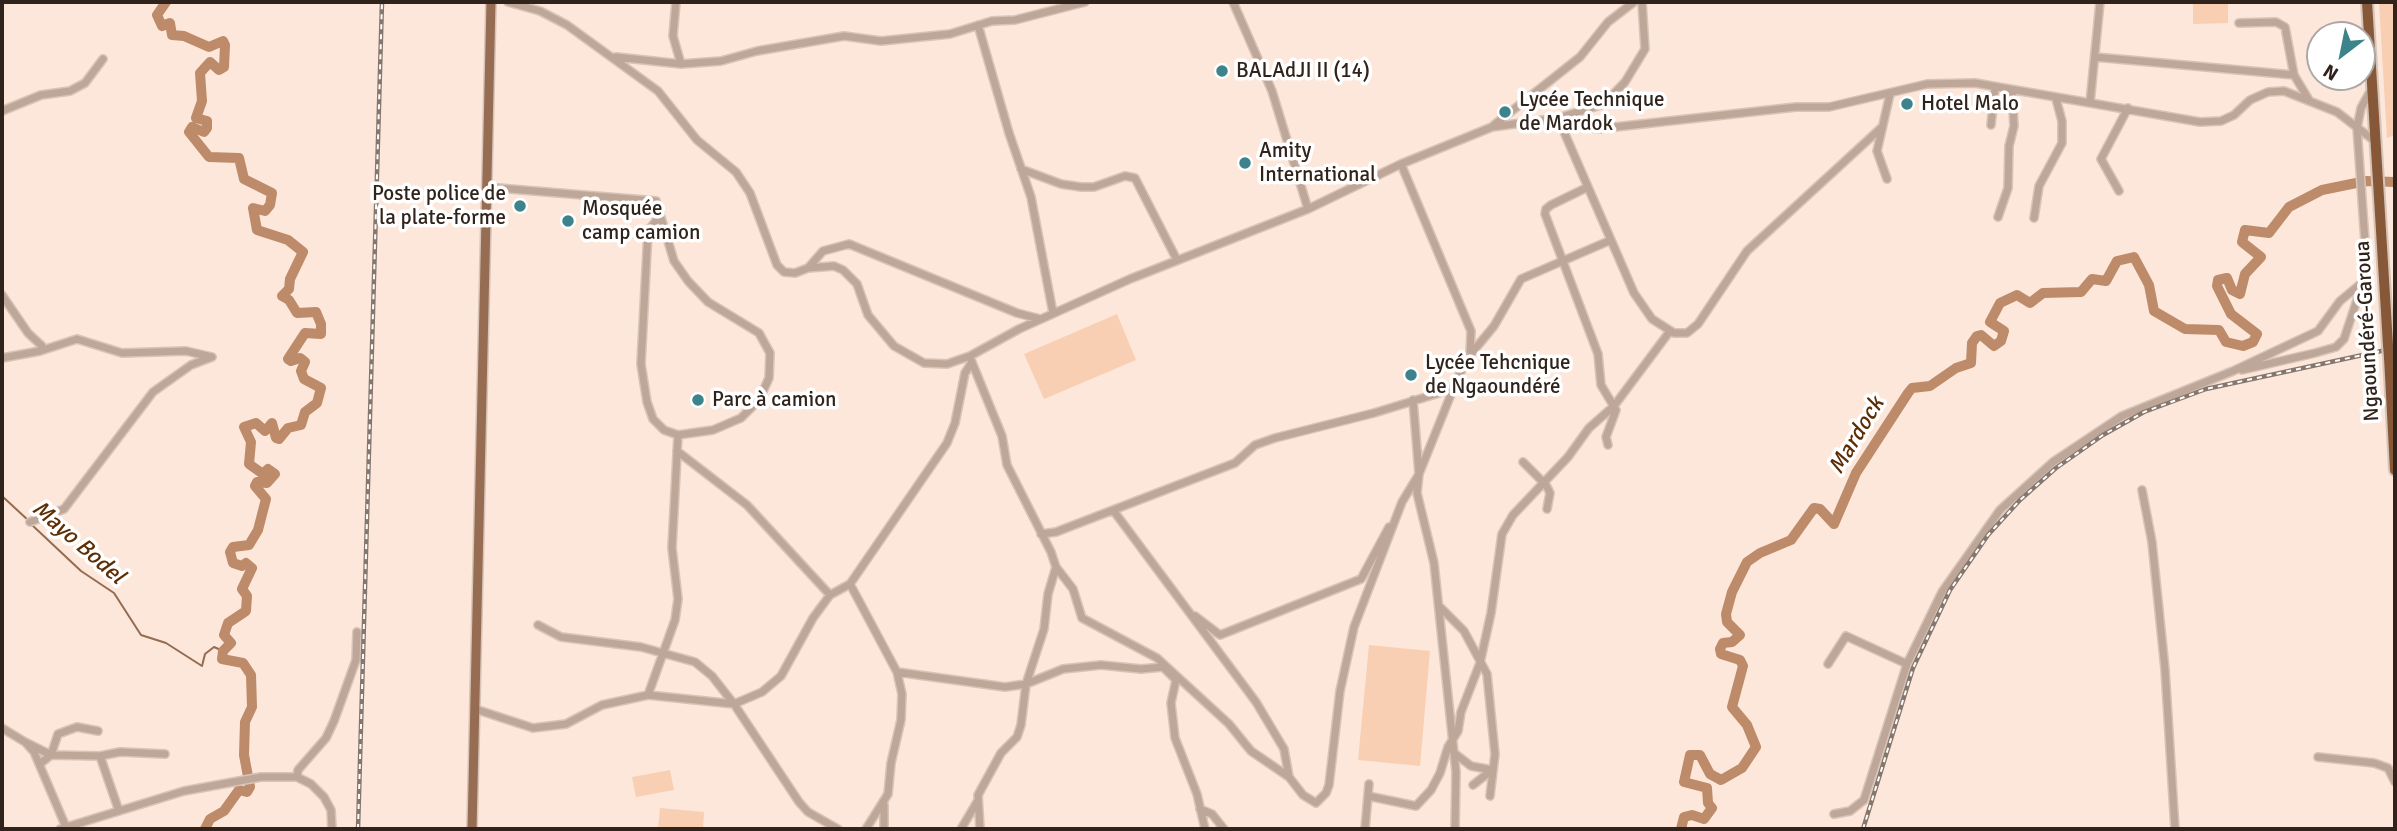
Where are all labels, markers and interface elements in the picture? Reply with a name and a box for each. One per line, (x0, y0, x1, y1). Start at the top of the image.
north arrow (2306, 21, 2376, 91)
place label: BALAdJI II (14) (1236, 58, 1370, 84)
text: N (2319, 58, 2343, 86)
marker: BALAdJI II (14) (1214, 63, 1230, 79)
place label: Lycée Technique de Mardok (1519, 87, 1665, 137)
place label: Hotel Malo (1921, 91, 2019, 117)
marker: Hotel Malo (1899, 96, 1915, 112)
marker: Lycée Technique de Mardok (1497, 104, 1513, 120)
place label: Amity International (1259, 138, 1376, 188)
marker: Amity International (1237, 155, 1253, 171)
place label: Poste police de la plate-forme (372, 181, 506, 231)
place label: Mosquée camp camion (582, 196, 700, 246)
marker: Poste police de la plate-forme (512, 198, 528, 214)
marker: Mosquée camp camion (560, 213, 576, 229)
street label: Ngaoundéré-Garoua (2351, 240, 2385, 422)
place label: Lycée Tehcnique de Ngaoundéré (1425, 350, 1571, 400)
marker: Lycée Tehcnique de Ngaoundéré (1403, 367, 1419, 383)
place label: Parc à camion (712, 387, 837, 413)
marker: Parc à camion (690, 392, 706, 408)
water label: Mardock (1823, 392, 1891, 480)
water label: Mayo Bodel (26, 495, 130, 591)

